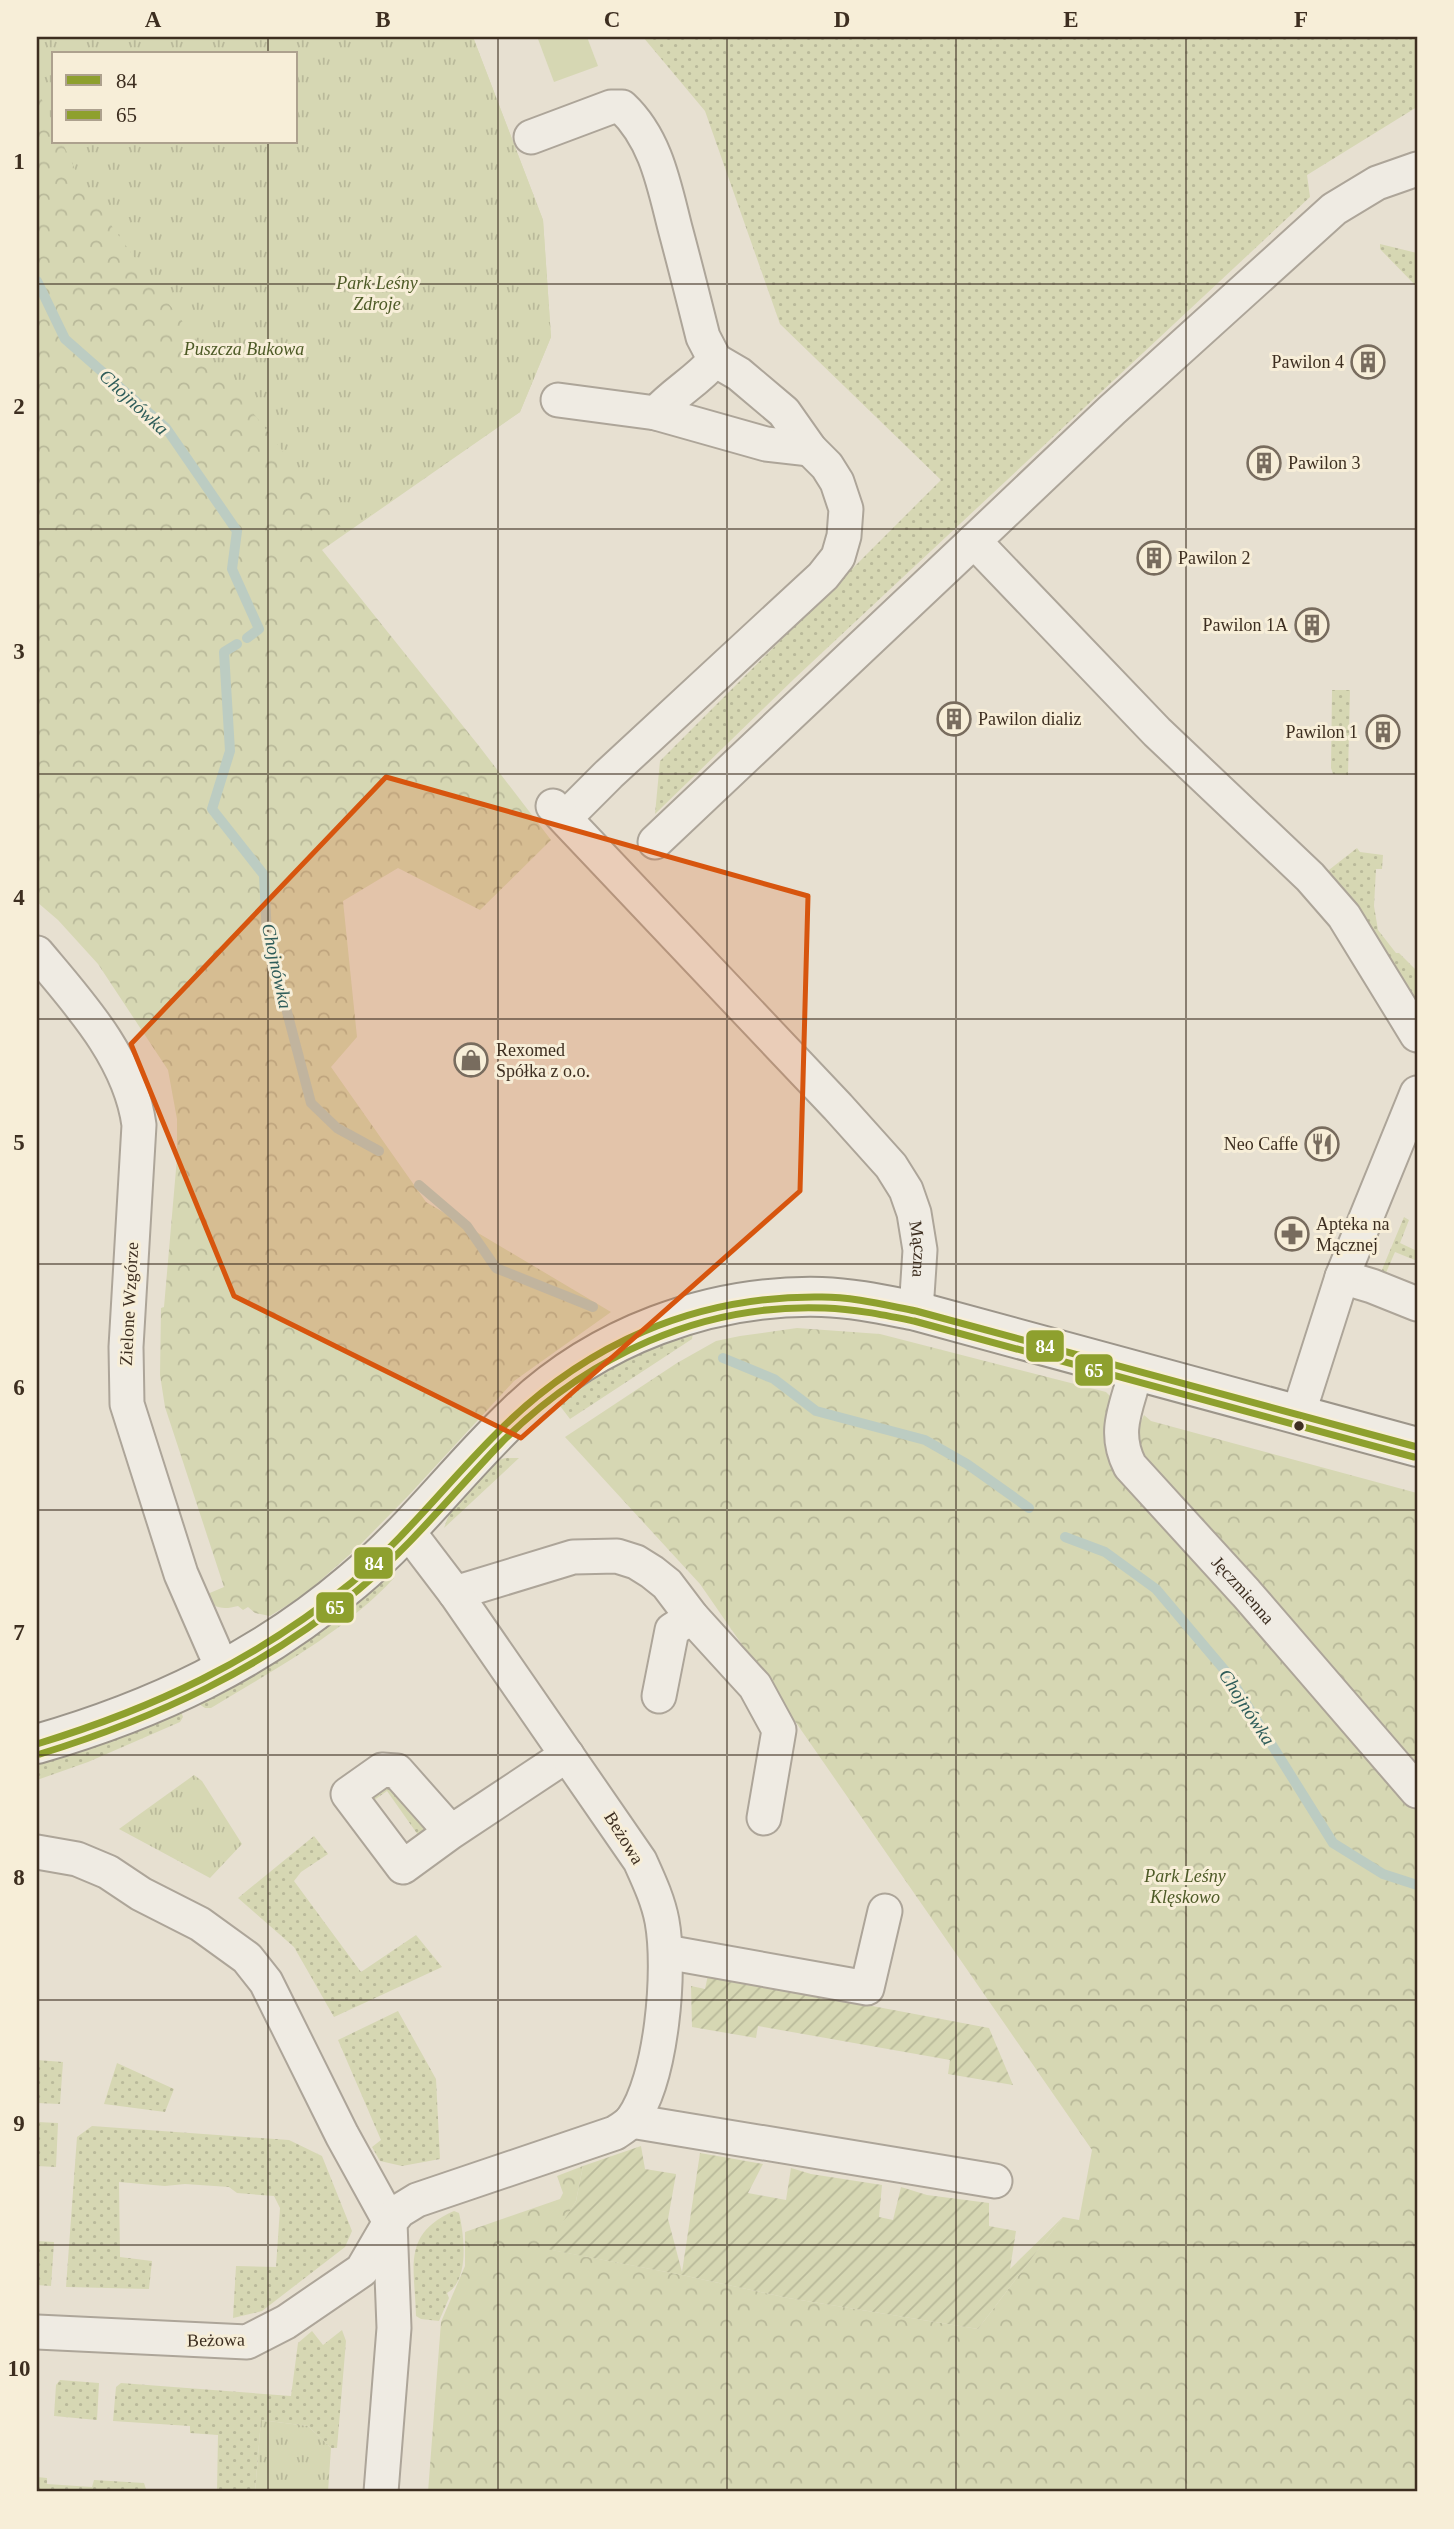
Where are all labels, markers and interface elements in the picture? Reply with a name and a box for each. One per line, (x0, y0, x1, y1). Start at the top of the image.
text: A (145, 7, 162, 32)
text: B (375, 7, 391, 32)
text: C (604, 7, 620, 32)
text: D (834, 7, 850, 32)
text: E (1063, 7, 1079, 32)
text: F (1294, 7, 1308, 32)
legend (52, 52, 298, 144)
text: 84 (116, 69, 138, 93)
text: 65 (116, 103, 137, 127)
text: 1 (13, 149, 25, 174)
park label: Park Leśny Zdroje (335, 273, 418, 314)
park label: Puszcza Bukowa (183, 339, 304, 359)
building icon: Pawilon 4 (1349, 343, 1387, 381)
place label: Pawilon 4 (1271, 352, 1344, 372)
water label: Chojnówka (95, 365, 173, 439)
text: 2 (13, 394, 25, 419)
building icon: Pawilon 3 (1245, 444, 1283, 482)
place label: Pawilon 3 (1288, 453, 1361, 473)
building icon: Pawilon 2 (1135, 539, 1173, 577)
place label: Pawilon 2 (1178, 548, 1251, 568)
building icon: Pawilon 1A (1293, 606, 1331, 644)
place label: Pawilon 1A (1203, 615, 1288, 635)
text: 3 (13, 639, 25, 664)
building icon: Pawilon dializ (935, 700, 973, 738)
place label: Pawilon dializ (978, 709, 1081, 729)
building icon: Pawilon 1 (1364, 713, 1402, 751)
place label: Pawilon 1 (1285, 722, 1358, 742)
text: 4 (13, 885, 25, 910)
water label: Chojnówka (258, 921, 296, 1011)
place label: Rexomed Spółka z o.o. (496, 1040, 590, 1081)
shop icon: Rexomed Spółka z o.o. (452, 1041, 490, 1079)
restaurant icon: Neo Caffe (1303, 1125, 1341, 1163)
text: 5 (13, 1130, 25, 1155)
place label: Neo Caffe (1224, 1134, 1298, 1154)
place label: Apteka na Mącznej (1316, 1214, 1389, 1255)
pharmacy icon: Apteka na Mącznej (1273, 1215, 1311, 1253)
street label: Mączna (905, 1219, 930, 1278)
street label: Zielone Wzgórze (116, 1242, 142, 1366)
line badge: 84 (1025, 1329, 1065, 1363)
text: 84 (1036, 1336, 1055, 1357)
line badge: 65 (1074, 1353, 1114, 1387)
text: 65 (1085, 1360, 1104, 1381)
text: 6 (13, 1375, 25, 1400)
unlabelled marker (1292, 1419, 1306, 1433)
line badge: 84 (353, 1546, 394, 1580)
street label: Jęczmienna (1207, 1552, 1278, 1628)
text: 84 (365, 1553, 384, 1574)
line badge: 65 (315, 1591, 355, 1624)
text: 65 (326, 1597, 345, 1618)
text: 7 (13, 1620, 25, 1645)
water label: Chojnówka (1215, 1665, 1279, 1749)
street label: Beżowa (600, 1808, 648, 1868)
text: 8 (13, 1865, 25, 1890)
park label: Park Leśny Klęskowo (1143, 1866, 1226, 1907)
text: 9 (13, 2111, 25, 2136)
street label: Beżowa (187, 2329, 245, 2351)
text: 10 (8, 2356, 31, 2381)

